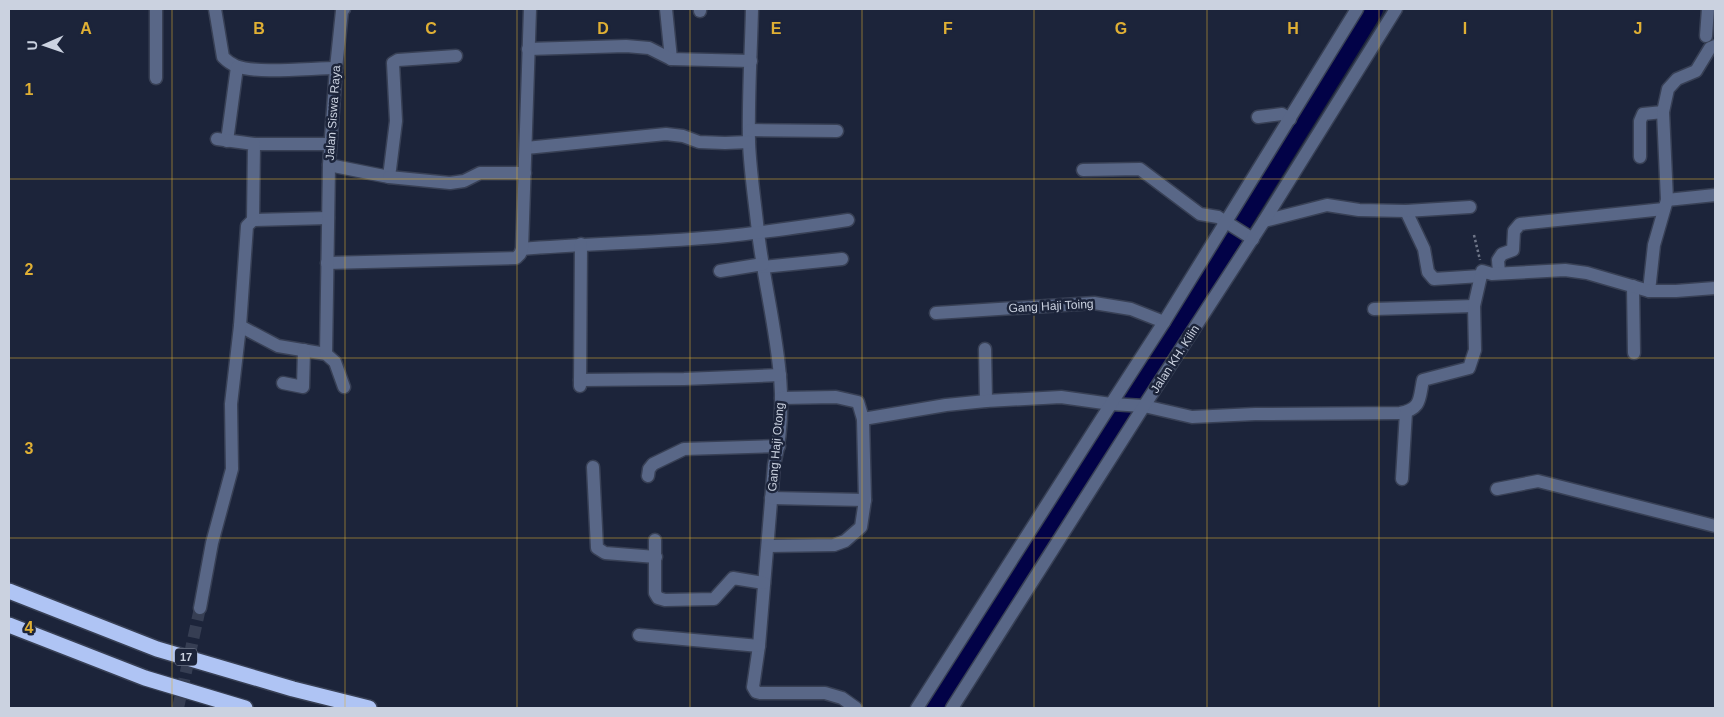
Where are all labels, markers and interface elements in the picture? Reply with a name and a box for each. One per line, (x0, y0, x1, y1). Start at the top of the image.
north arrow (20, 20, 70, 70)
text: A (80, 20, 92, 37)
text: B (253, 20, 265, 37)
text: C (425, 20, 437, 37)
text: D (597, 20, 609, 37)
text: E (771, 20, 782, 37)
text: F (943, 20, 953, 37)
text: G (1115, 20, 1127, 37)
text: H (1287, 20, 1299, 37)
text: I (1463, 20, 1467, 37)
text: J (1634, 20, 1642, 37)
text: U (24, 40, 40, 51)
street label: Jalan Siswa Raya (323, 65, 343, 161)
text: 1 (25, 81, 34, 98)
text: 2 (25, 261, 34, 278)
street label: Gang Haji Toing (1008, 297, 1094, 315)
street label: Jalan KH. Kilin (1148, 322, 1202, 396)
street label: Gang Haji Otong (765, 402, 787, 492)
text: 3 (25, 440, 34, 457)
text: 4 (25, 619, 34, 636)
road number: 17 (175, 649, 197, 666)

